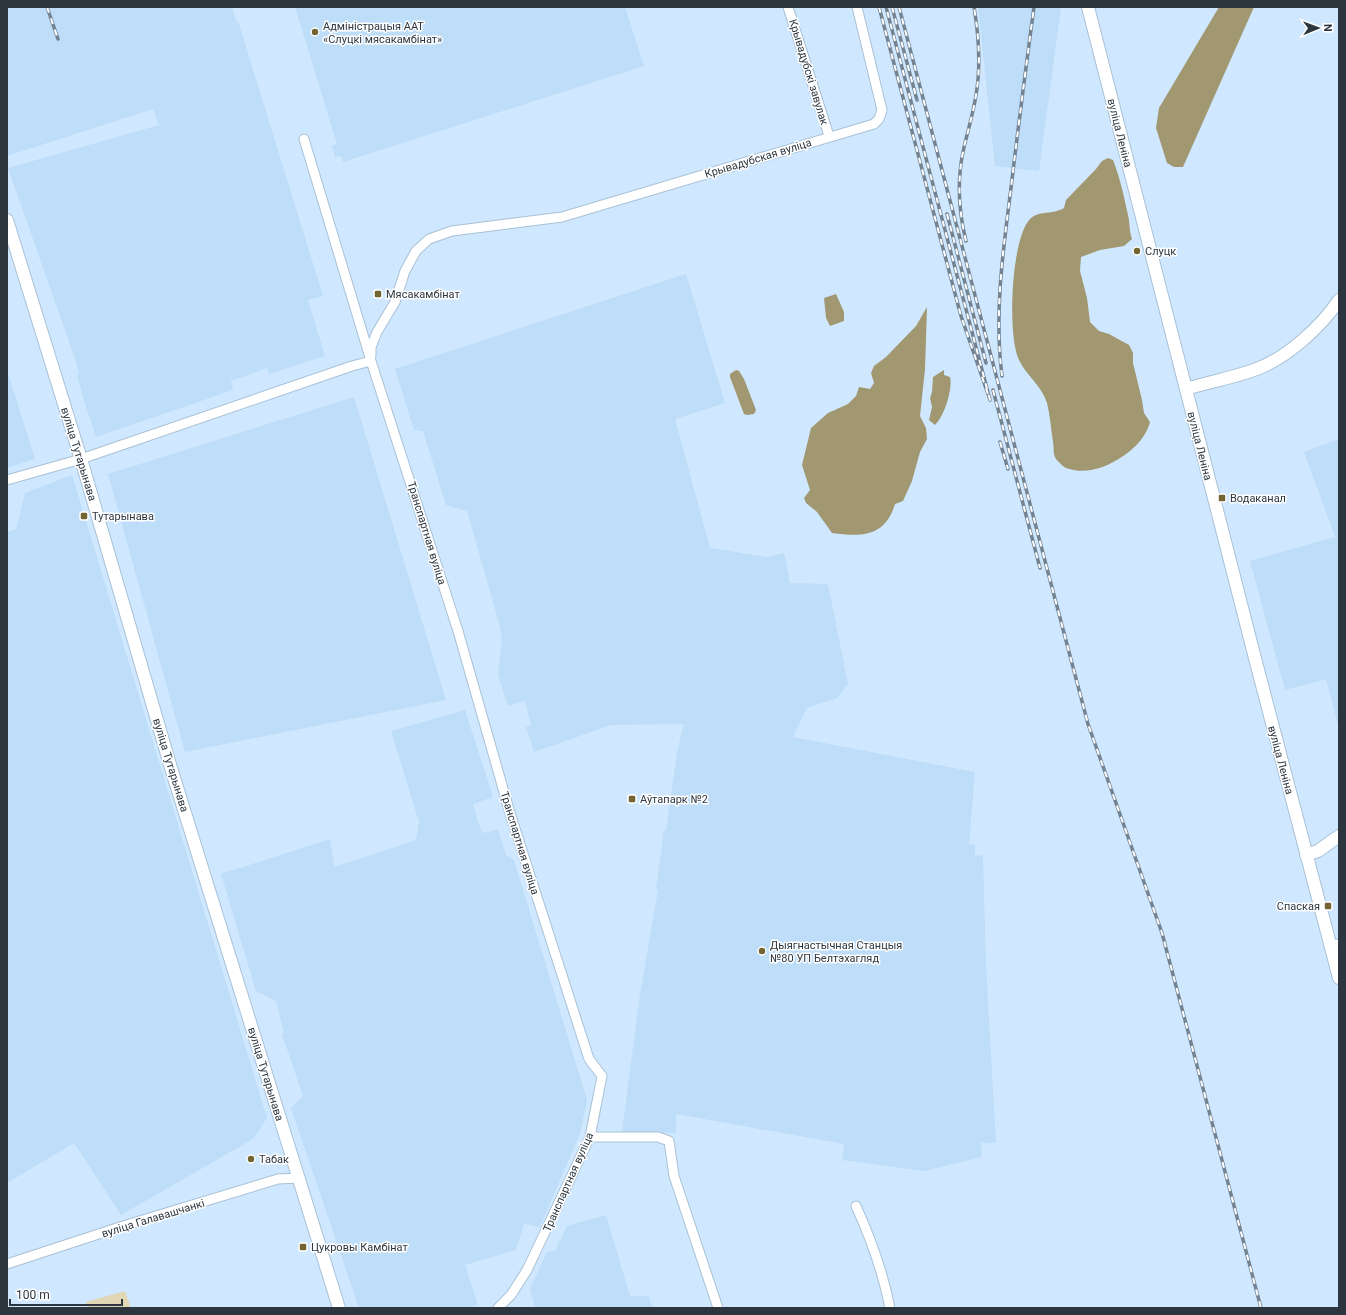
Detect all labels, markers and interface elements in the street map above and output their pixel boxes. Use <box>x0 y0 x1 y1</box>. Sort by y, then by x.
north arrow <box>1298 8 1338 48</box>
street label: Крывадубскі завулак <box>786 18 831 127</box>
place label: Адміністрацыя ААТ «Слуцкі мясакамбінат» <box>323 20 442 46</box>
text: N <box>1321 24 1334 32</box>
marker: Адміністрацыя ААТ «Слуцкі мясакамбінат» <box>310 27 320 37</box>
street label: вуліца Леніна <box>1105 97 1134 169</box>
street label: Крывадубская вуліца <box>703 136 813 181</box>
place label: Слуцк <box>1145 245 1176 258</box>
marker: Слуцк <box>1132 246 1142 256</box>
place label: Мясакамбінат <box>386 288 460 301</box>
marker: Мясакамбінат <box>373 289 383 299</box>
street label: вуліца Тутарынава <box>58 406 99 503</box>
street label: вуліца Леніна <box>1185 410 1214 482</box>
street label: Транспартная вуліца <box>405 480 448 586</box>
place label: Водаканал <box>1230 492 1286 505</box>
marker: Водаканал <box>1217 493 1227 503</box>
place label: Тутарынава <box>92 510 154 523</box>
marker: Тутарынава <box>79 511 89 521</box>
street label: вуліца Тутарынава <box>150 717 191 814</box>
street label: вуліца Леніна <box>1265 724 1296 796</box>
street label: Транспартная вуліца <box>498 790 541 896</box>
place label: Аўтапарк №2 <box>640 793 708 806</box>
marker: Аўтапарк №2 <box>627 794 637 804</box>
place label: Спаская <box>1277 900 1320 913</box>
marker: Спаская <box>1323 901 1333 911</box>
place label: Дыягнастычная Станцыя №80 УП Белтэхагляд <box>770 939 902 965</box>
marker: Дыягнастычная Станцыя №80 УП Белтэхагляд <box>757 946 767 956</box>
street label: вуліца Тутарынава <box>245 1026 286 1123</box>
street label: Транспартная вуліца <box>541 1130 596 1234</box>
place label: Табак <box>259 1153 289 1166</box>
marker: Табак <box>246 1154 256 1164</box>
street label: вуліца Галавашчанкі <box>100 1197 206 1240</box>
place label: Цукровы Камбінат <box>311 1241 408 1254</box>
marker: Цукровы Камбінат <box>298 1242 308 1252</box>
scale bar <box>10 1281 122 1307</box>
text: 100 m <box>16 1288 50 1302</box>

